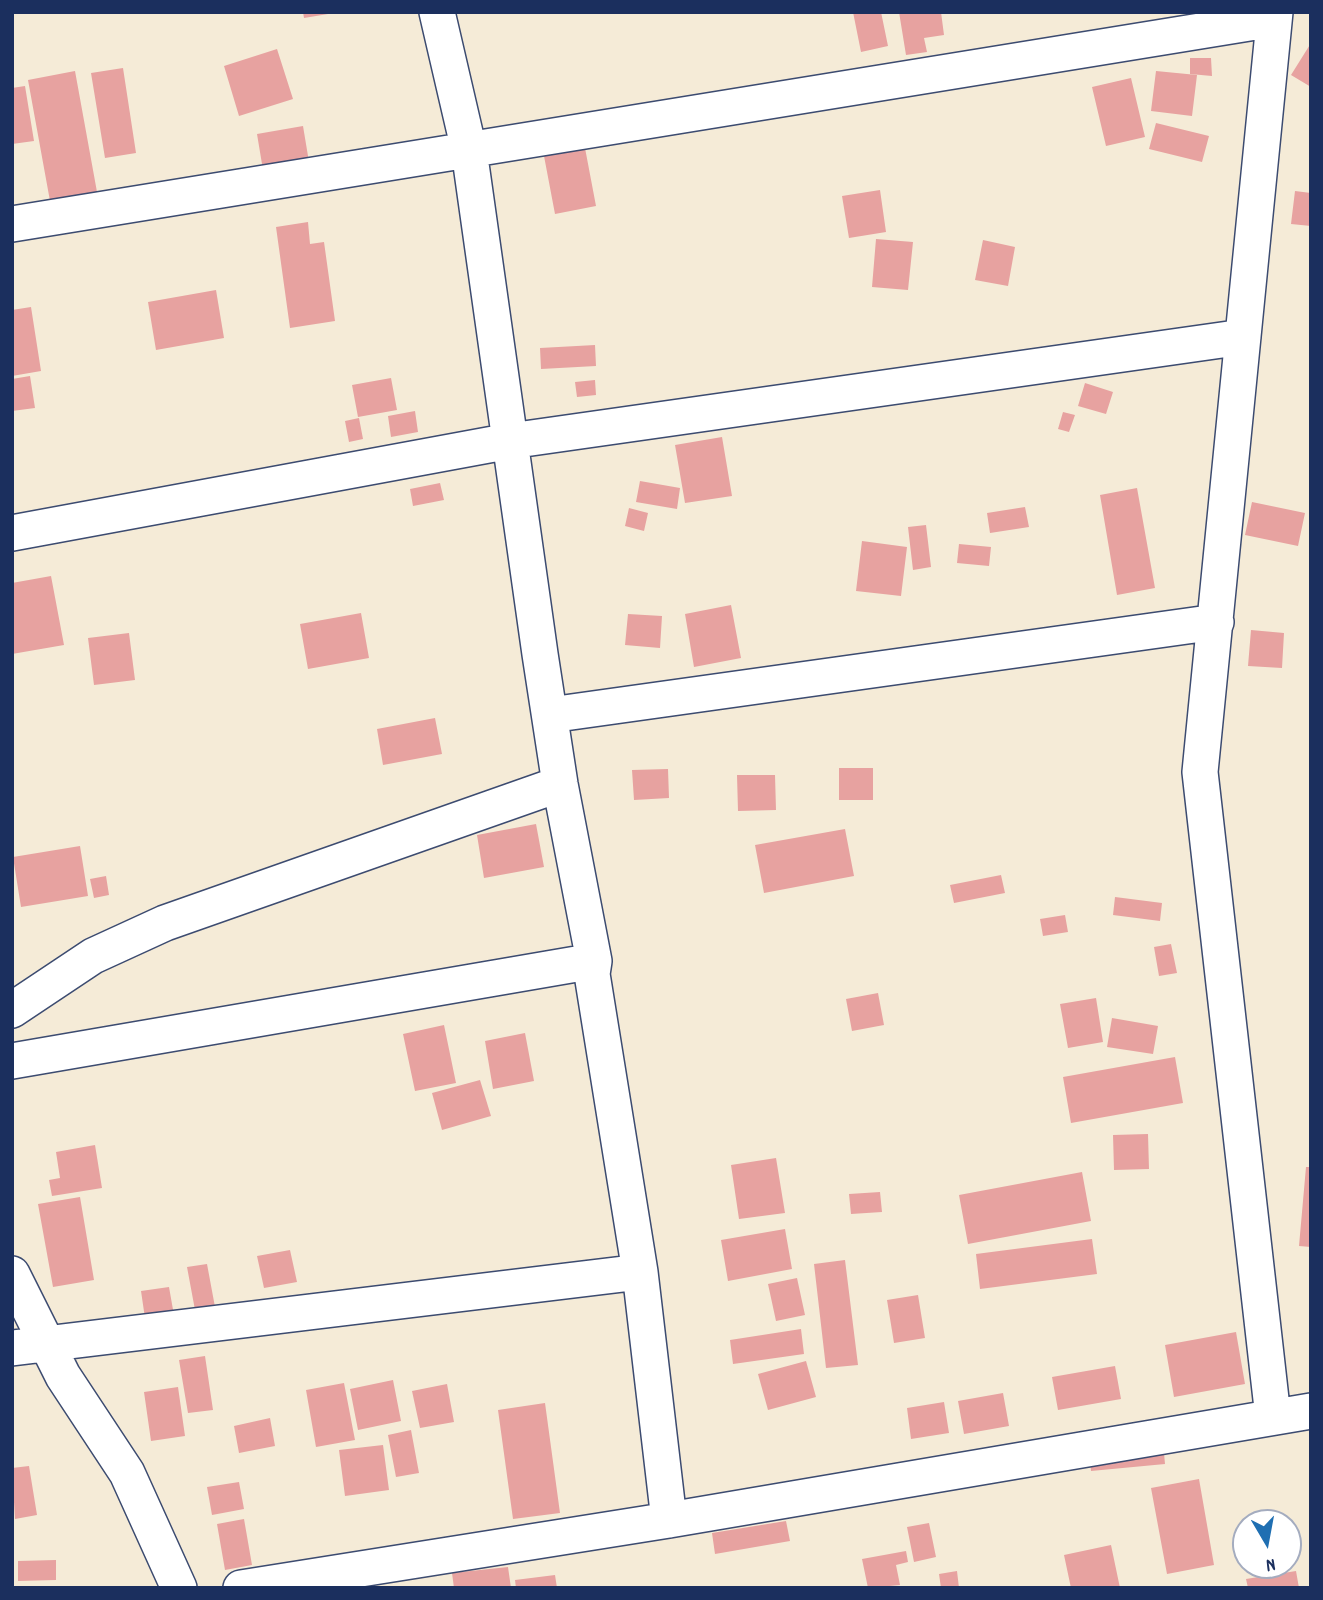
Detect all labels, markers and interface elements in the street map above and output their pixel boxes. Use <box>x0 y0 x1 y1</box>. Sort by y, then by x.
north arrow <box>1232 1509 1302 1579</box>
text: N <box>1263 1549 1277 1577</box>

